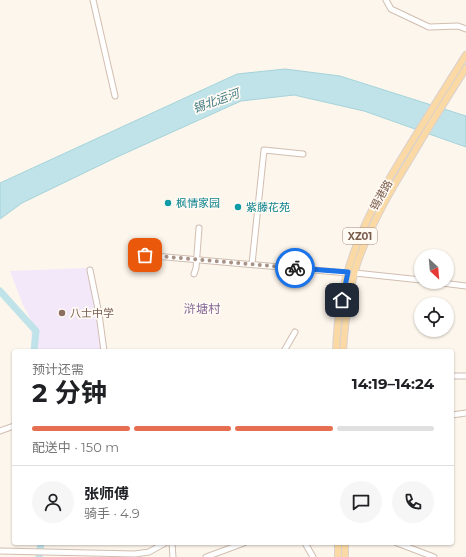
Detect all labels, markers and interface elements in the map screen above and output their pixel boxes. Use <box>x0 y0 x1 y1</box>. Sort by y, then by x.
water label: 锡北运河 <box>191 85 243 116</box>
street label: 锡港路 <box>367 177 395 213</box>
place label: 枫情家园 <box>176 196 220 210</box>
marker: 枫情家园 <box>163 198 173 208</box>
place label: 紫藤花苑 <box>246 200 290 214</box>
marker: 紫藤花苑 <box>233 202 243 212</box>
road number: XZ01 <box>343 228 377 244</box>
pin <box>128 238 162 272</box>
icon: bag <box>134 244 156 266</box>
courier <box>275 248 315 288</box>
north arrow <box>414 249 454 289</box>
map controls <box>414 249 454 337</box>
icon: bike <box>284 257 306 279</box>
pin <box>325 283 359 317</box>
icon: home <box>331 289 353 311</box>
button: locate <box>414 297 454 337</box>
district label: 浒塘村 <box>184 301 221 316</box>
place label: 八士中学 <box>70 306 114 320</box>
marker: 八士中学 <box>57 308 67 318</box>
text: 预计还需 <box>32 361 84 377</box>
text: 14:19–14:24 <box>352 374 434 393</box>
text: 2 分钟 <box>32 377 107 409</box>
text: 配送中 · 150 m <box>32 439 119 455</box>
button: person <box>32 481 74 523</box>
button: chat <box>340 481 382 523</box>
button: phone <box>392 481 434 523</box>
text: 张师傅 <box>84 484 129 503</box>
text: 骑手 · 4.9 <box>84 505 140 521</box>

